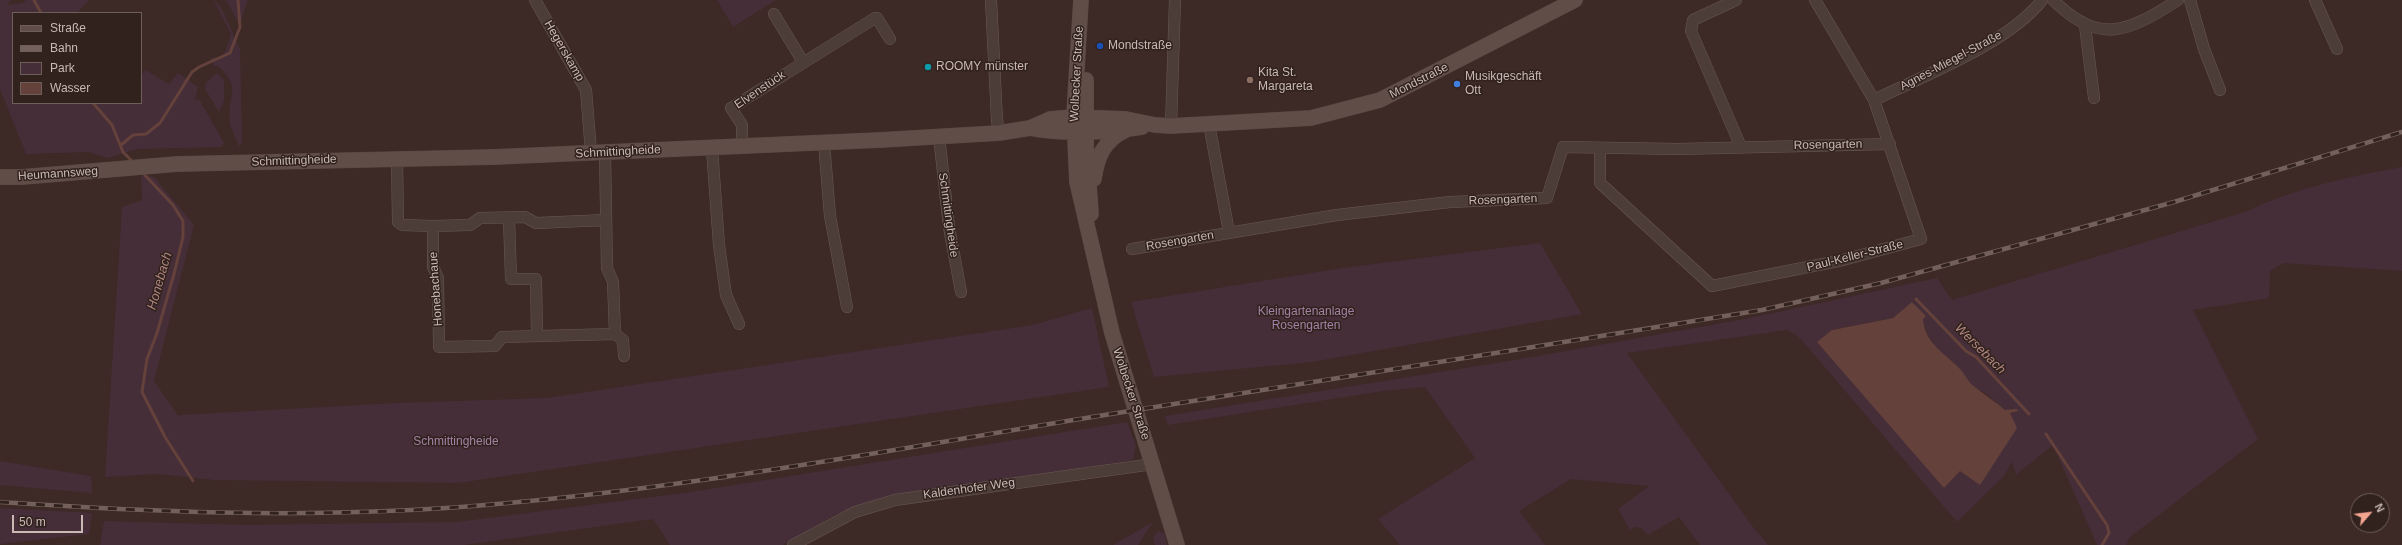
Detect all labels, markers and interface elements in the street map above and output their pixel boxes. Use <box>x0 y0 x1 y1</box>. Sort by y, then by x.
legend <box>12 12 142 104</box>
street label: Hegerskamp <box>541 18 587 84</box>
text: Straße <box>50 21 86 35</box>
street label: Wolbecker Straße <box>1067 26 1087 122</box>
street label: Agnes-Miegel-Straße <box>1898 28 2004 94</box>
place label: Mondstraße <box>1108 39 1172 53</box>
text: Bahn <box>50 41 78 55</box>
marker: Mondstraße <box>1095 41 1105 51</box>
place label: ROOMY münster <box>936 60 1028 74</box>
street label: Mondstraße <box>1387 60 1451 102</box>
text: Park <box>50 61 75 75</box>
marker: ROOMY münster <box>923 62 933 72</box>
place label: Kita St. Margareta <box>1258 66 1313 94</box>
street label: Elvenstück <box>732 68 788 112</box>
place label: Musikgeschäft Ott <box>1465 70 1542 98</box>
marker: Kita St. Margareta <box>1245 75 1255 85</box>
marker: Musikgeschäft Ott <box>1452 79 1462 89</box>
text: Wasser <box>50 81 90 95</box>
street label: Rosengarten <box>1794 137 1862 153</box>
street label: Schmittingheide <box>575 143 661 161</box>
street label: Schmittingheide <box>251 152 337 170</box>
street label: Heumannsweg <box>18 164 98 184</box>
street label: Schmittingheide <box>935 172 961 258</box>
street label: Rosengarten <box>1468 192 1538 208</box>
street label: Rosengarten <box>1145 228 1215 254</box>
street label: Paul-Keller-Straße <box>1805 237 1905 275</box>
water label: Honebach <box>144 250 176 312</box>
street label: Honebachaue <box>426 251 446 327</box>
park label: Kleingartenanlage Rosengarten <box>1258 305 1354 333</box>
water label: Wersebach <box>1951 320 2009 378</box>
street label: Wolbecker Straße <box>1109 346 1153 442</box>
park label: Schmittingheide <box>413 435 499 449</box>
street label: Kaldenhofer Weg <box>922 475 1016 503</box>
north arrow <box>2350 493 2390 533</box>
text: N <box>2373 502 2387 514</box>
scale bar <box>14 507 85 533</box>
text: 50 m <box>19 515 46 529</box>

